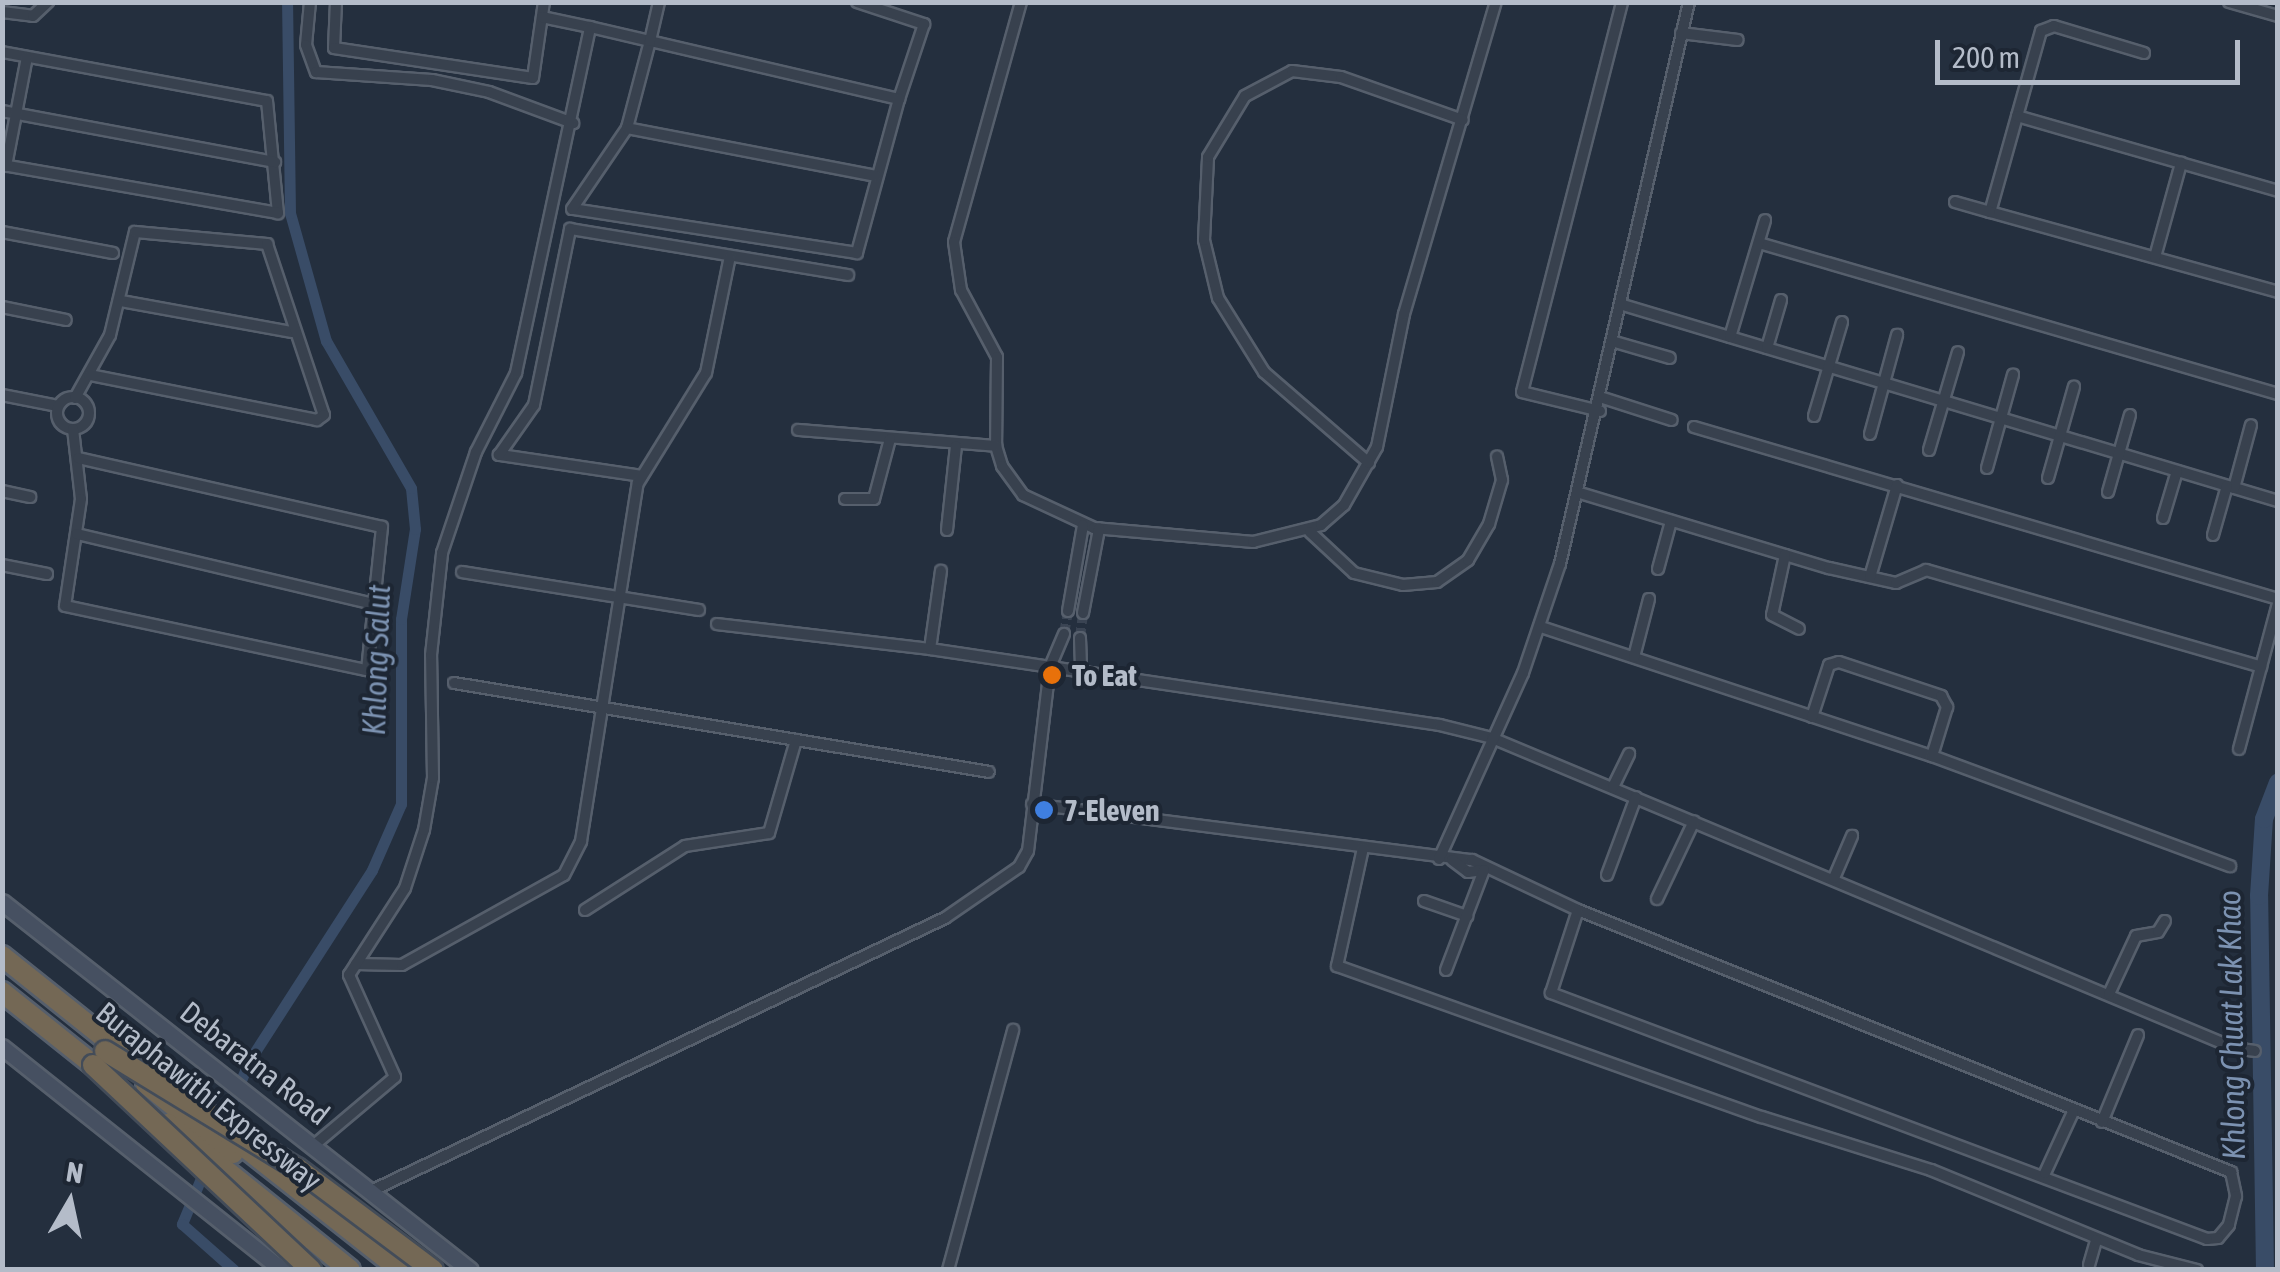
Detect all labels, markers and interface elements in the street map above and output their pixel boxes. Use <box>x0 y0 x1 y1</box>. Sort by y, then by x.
scale bar <box>1940 20 2245 82</box>
text: 200 m <box>1952 40 2020 74</box>
water label: Khlong Salut <box>355 584 399 736</box>
place label: To Eat <box>1072 657 1137 693</box>
marker: To Eat <box>1041 664 1063 686</box>
place label: 7-Eleven <box>1064 792 1160 828</box>
marker: 7-Eleven <box>1033 799 1055 821</box>
water label: Khlong Chuat Lak Khao <box>2210 890 2254 1160</box>
street label: Buraphawithi Expressway <box>89 994 329 1198</box>
street label: Debaratna Road <box>173 994 337 1132</box>
north arrow <box>20 1152 120 1252</box>
text: N <box>64 1155 85 1189</box>

